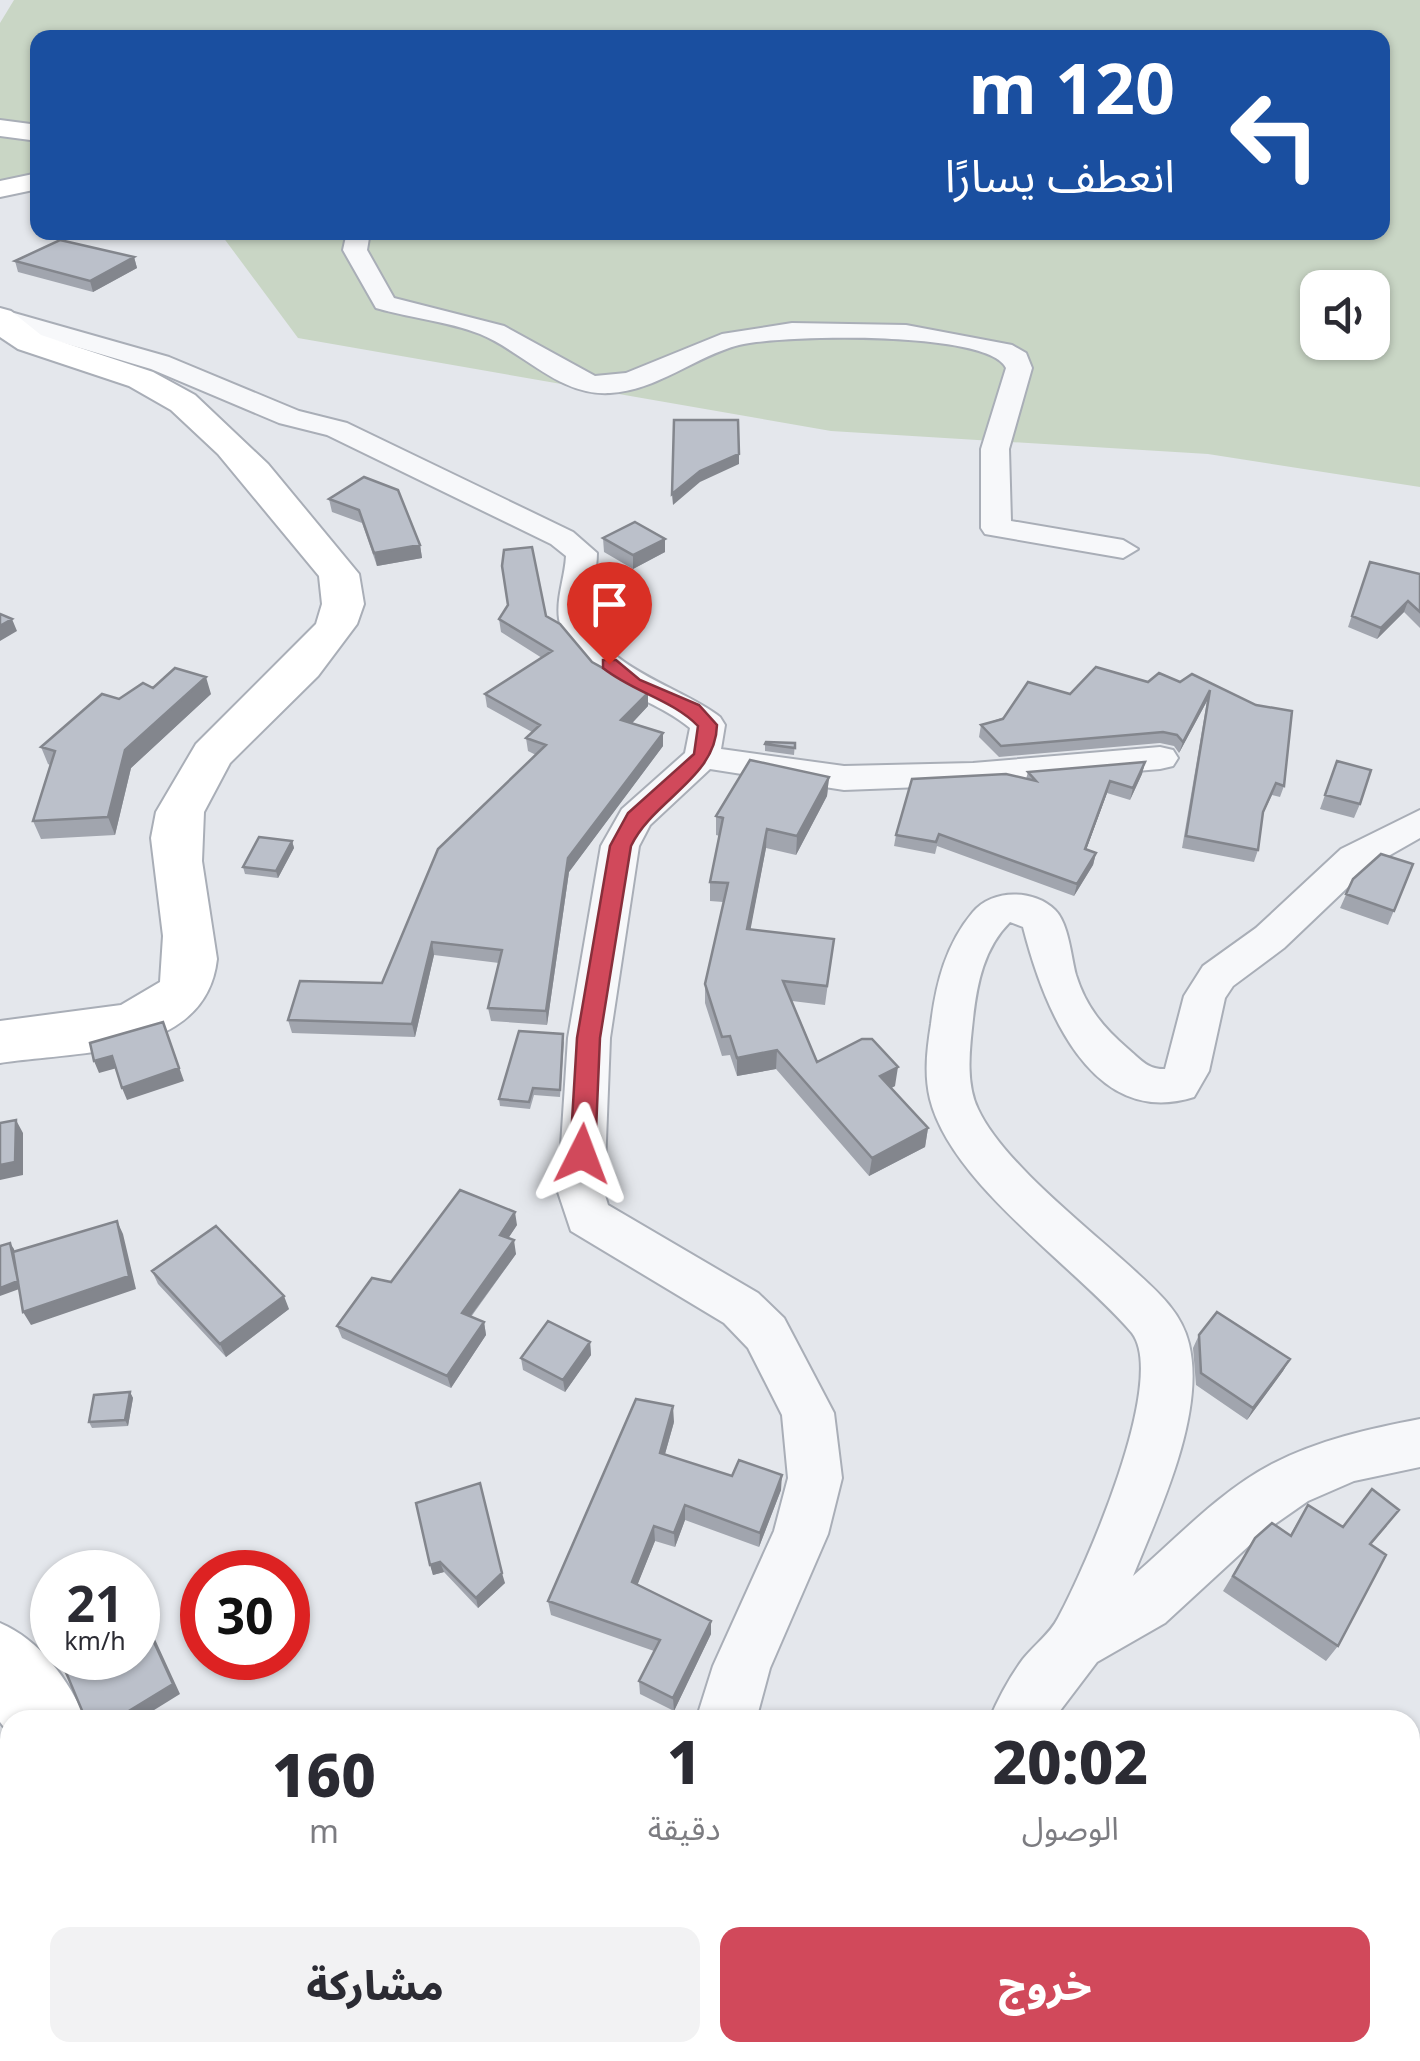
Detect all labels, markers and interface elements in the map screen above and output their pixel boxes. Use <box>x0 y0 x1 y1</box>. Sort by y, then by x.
text: 120 m <box>968 39 1175 135</box>
icon: left <box>1210 70 1340 200</box>
text: انعطف يسارًا <box>945 144 1175 205</box>
map controls <box>1300 270 1390 360</box>
button: sound <box>1300 270 1390 360</box>
pin <box>567 562 652 665</box>
icon: arrive <box>582 577 637 632</box>
position arrow <box>530 1102 634 1206</box>
speed limit sign: 30 <box>180 1550 310 1680</box>
text: 21 <box>66 1569 124 1637</box>
text: km/h <box>64 1623 126 1657</box>
text: 1 <box>667 1720 701 1802</box>
text: 20:02 <box>992 1720 1148 1802</box>
text: 160 <box>272 1733 376 1815</box>
text: دقيقة <box>648 1806 721 1849</box>
text: الوصول <box>1022 1806 1119 1849</box>
text: m <box>309 1809 339 1852</box>
button: مشاركة <box>50 1927 700 2042</box>
button: خروج <box>720 1927 1370 2042</box>

